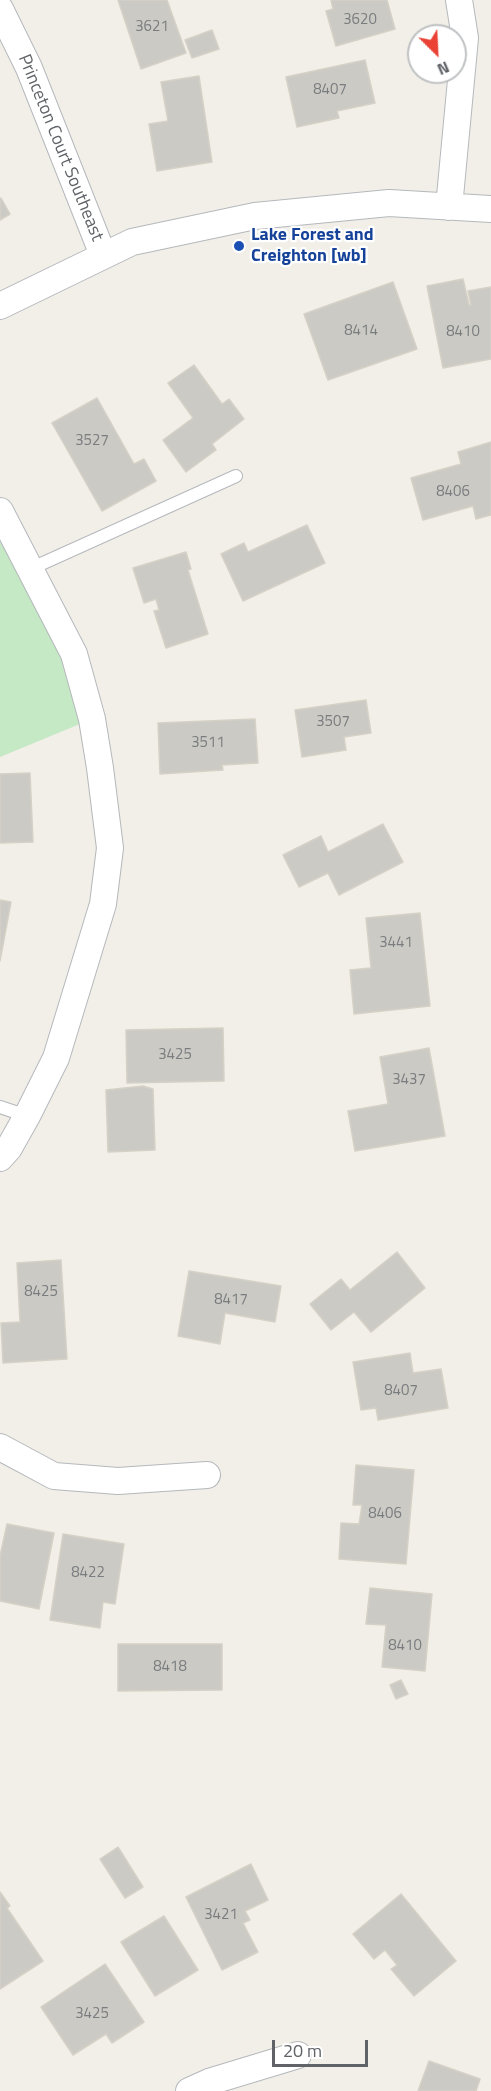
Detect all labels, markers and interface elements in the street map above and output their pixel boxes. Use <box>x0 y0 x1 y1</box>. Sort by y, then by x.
house number: 3620 <box>343 11 377 29</box>
house number: 3621 <box>135 18 169 36</box>
north arrow <box>407 24 467 84</box>
street label: Princeton Court Southeast <box>13 51 107 245</box>
text: N <box>434 55 453 82</box>
house number: 8407 <box>313 81 347 99</box>
place label: Lake Forest and Creighton [wb] <box>251 225 374 268</box>
marker: Lake Forest and Creighton [wb] <box>232 239 246 253</box>
house number: 8414 <box>344 322 378 340</box>
house number: 8410 <box>446 323 480 341</box>
house number: 3527 <box>75 432 109 450</box>
house number: 8406 <box>436 483 470 501</box>
house number: 3507 <box>316 713 350 731</box>
house number: 3511 <box>191 734 225 752</box>
house number: 3441 <box>379 934 413 952</box>
house number: 3425 <box>158 1046 192 1064</box>
house number: 3437 <box>392 1071 426 1089</box>
house number: 8425 <box>24 1283 58 1301</box>
house number: 8417 <box>214 1291 248 1309</box>
house number: 8407 <box>384 1382 418 1400</box>
house number: 8406 <box>368 1505 402 1523</box>
house number: 8422 <box>71 1564 105 1582</box>
house number: 8410 <box>388 1637 422 1655</box>
house number: 8418 <box>153 1658 187 1676</box>
house number: 3421 <box>204 1906 238 1924</box>
house number: 3425 <box>75 2005 109 2023</box>
scale bar <box>275 2028 371 2066</box>
text: 20 m <box>283 2037 322 2064</box>

